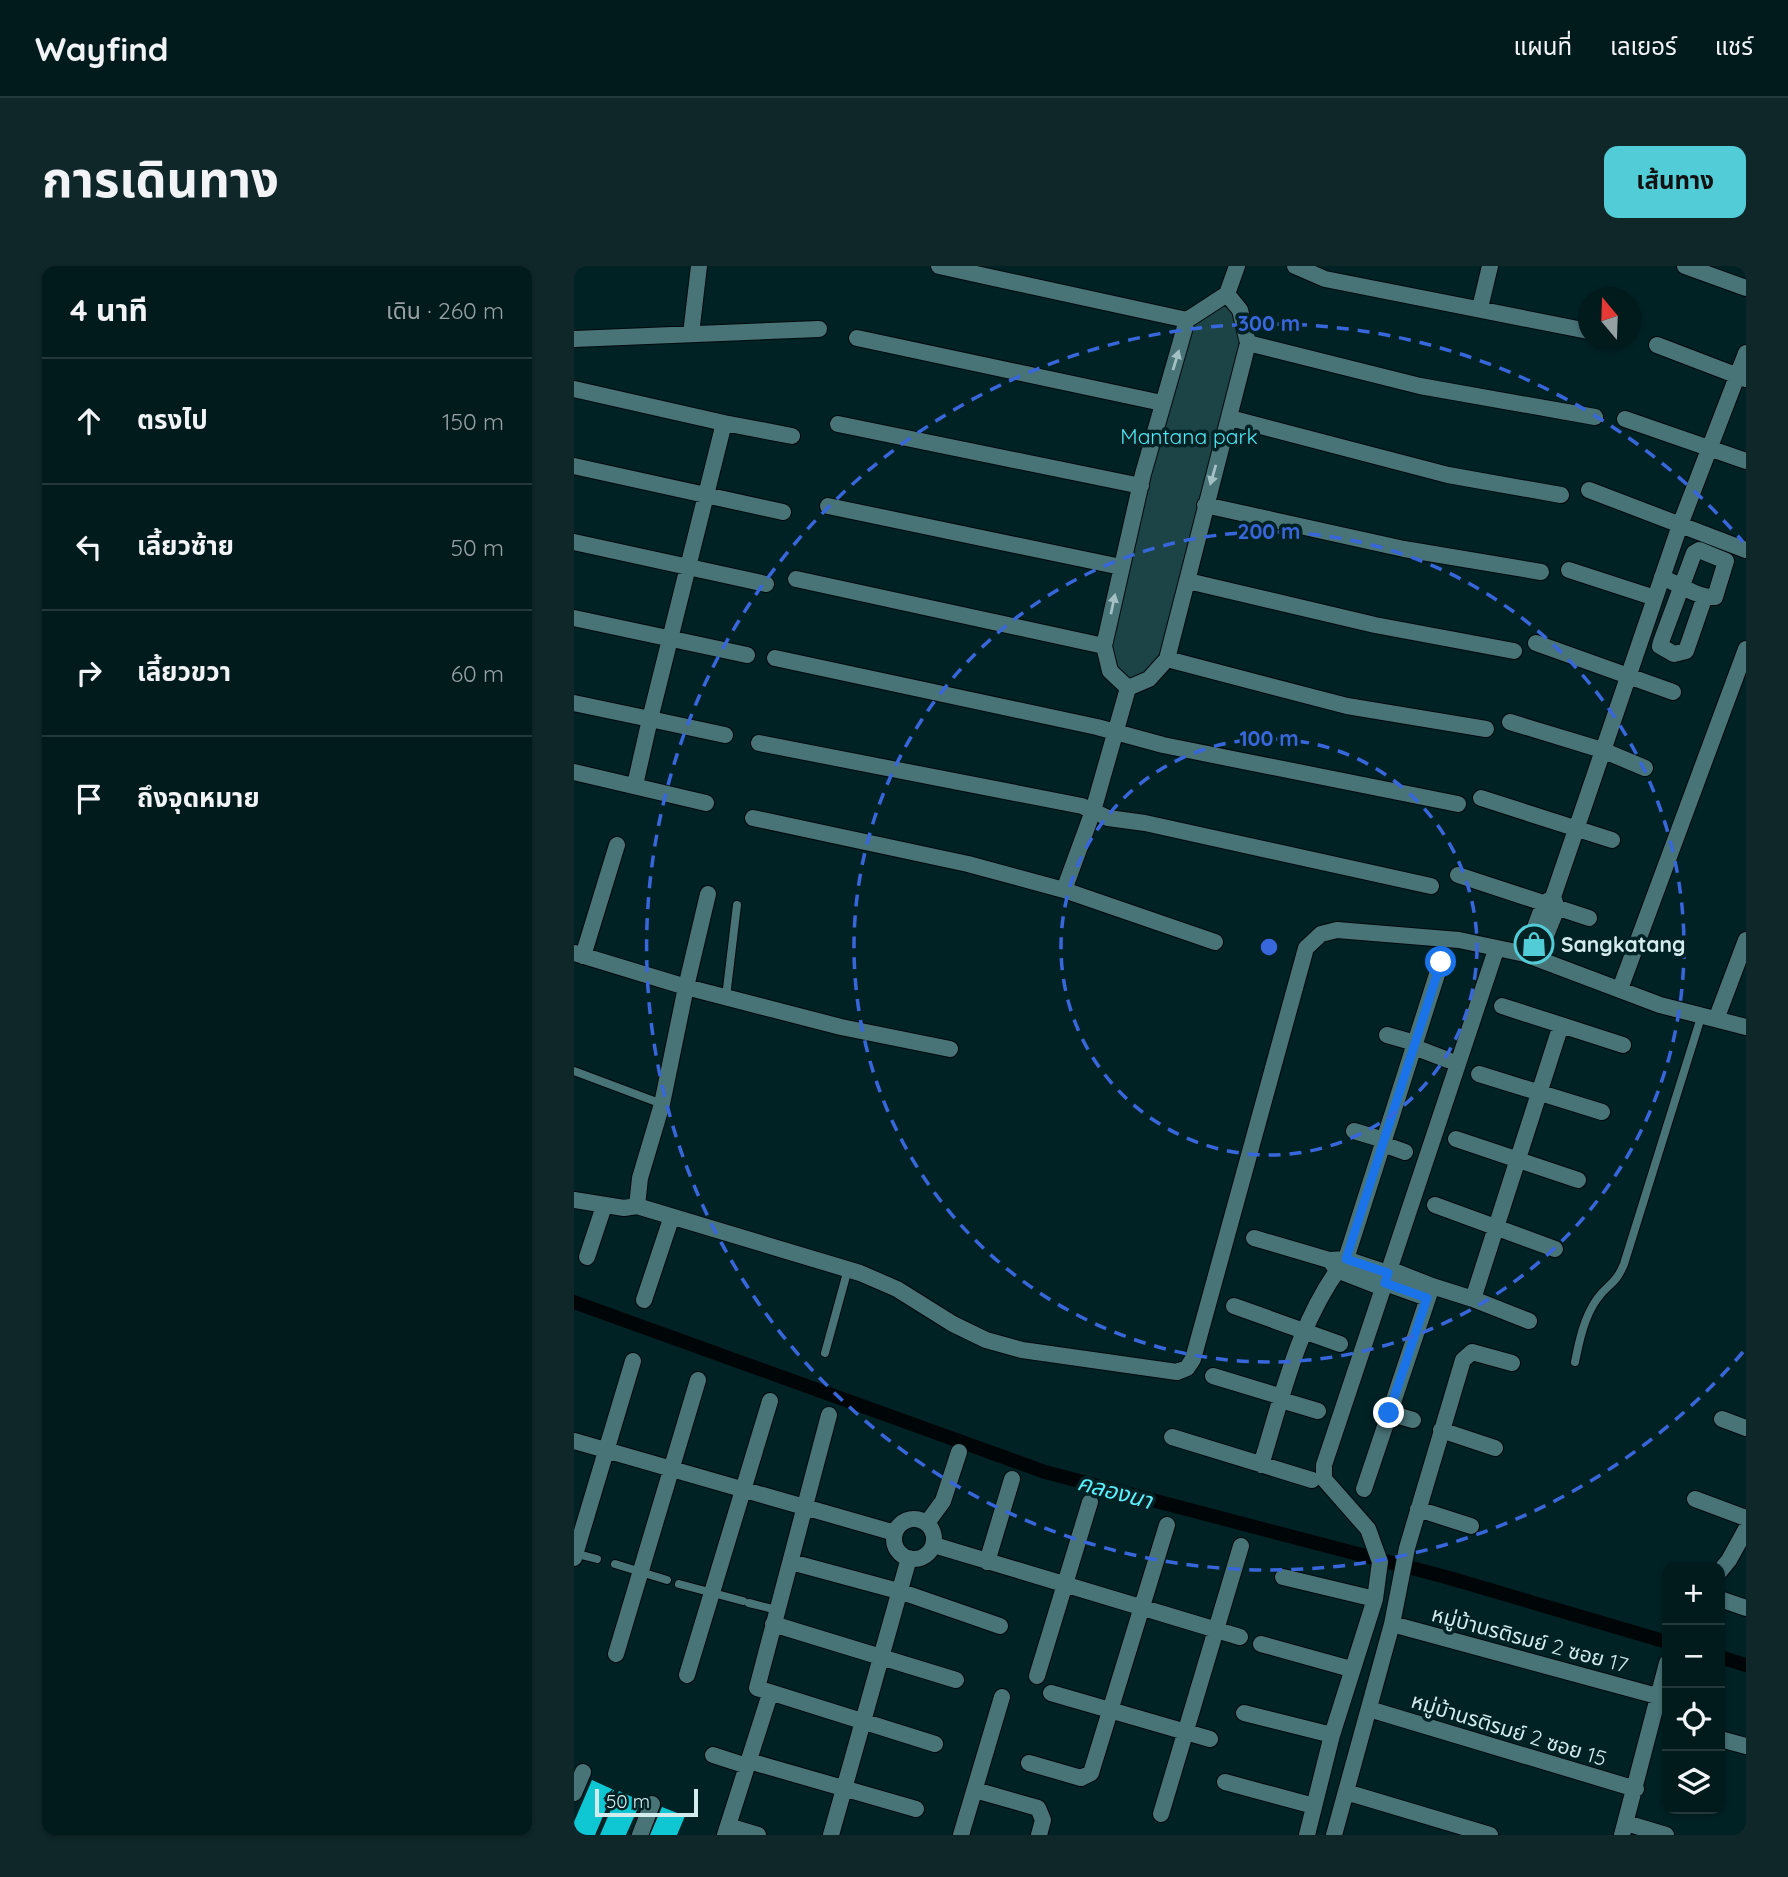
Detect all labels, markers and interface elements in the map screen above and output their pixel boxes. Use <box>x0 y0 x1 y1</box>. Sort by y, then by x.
text: Wayfind <box>35 28 169 69</box>
text: แผนที่ <box>1514 31 1572 61</box>
text: เลเยอร์ <box>1610 31 1677 61</box>
text: แชร์ <box>1715 31 1753 61</box>
button: เส้นทาง <box>1604 146 1746 218</box>
text: การเดินทาง <box>42 148 279 209</box>
north arrow <box>1578 287 1641 350</box>
text: 4 นาที <box>70 291 148 329</box>
text: เดิน · 260 m <box>386 296 504 325</box>
text: 300 m <box>1238 310 1300 336</box>
one-way arrow <box>1171 350 1181 371</box>
icon: ahead <box>70 402 108 440</box>
text: ตรงไป <box>137 403 208 436</box>
text: 150 m <box>442 407 504 436</box>
park label: Mantana park <box>1120 423 1258 449</box>
one-way arrow <box>1208 464 1218 485</box>
text: 200 m <box>1238 518 1300 544</box>
icon: left <box>70 528 108 566</box>
text: เลี้ยวซ้าย <box>137 529 234 562</box>
text: 50 m <box>451 533 504 562</box>
one-way arrow <box>1108 593 1119 615</box>
icon: right <box>70 654 108 692</box>
text: เลี้ยวขวา <box>137 655 231 688</box>
text: 60 m <box>451 659 504 688</box>
text: 100 m <box>1239 725 1299 751</box>
icon: arrive <box>70 780 108 818</box>
text: ถึงจุดหมาย <box>137 781 260 814</box>
shop icon: Sangkatang <box>1513 923 1555 965</box>
place label: Sangkatang <box>1561 931 1685 957</box>
centre of rings <box>1257 935 1281 959</box>
route start <box>1425 946 1456 977</box>
route end <box>1373 1397 1404 1428</box>
water label: คลองนา <box>1074 1467 1157 1515</box>
map controls <box>1662 1562 1725 1814</box>
button: + <box>1662 1562 1725 1625</box>
street label: หมู่บ้านรติรมย์ 2 ซอย 17 <box>1429 1600 1631 1679</box>
button: − <box>1662 1625 1725 1688</box>
street label: หมู่บ้านรติรมย์ 2 ซอย 15 <box>1408 1687 1610 1772</box>
button: locate <box>1662 1688 1725 1751</box>
button: layers <box>1662 1751 1725 1814</box>
scale bar <box>595 1786 698 1818</box>
text: 50 m <box>606 1789 650 1813</box>

